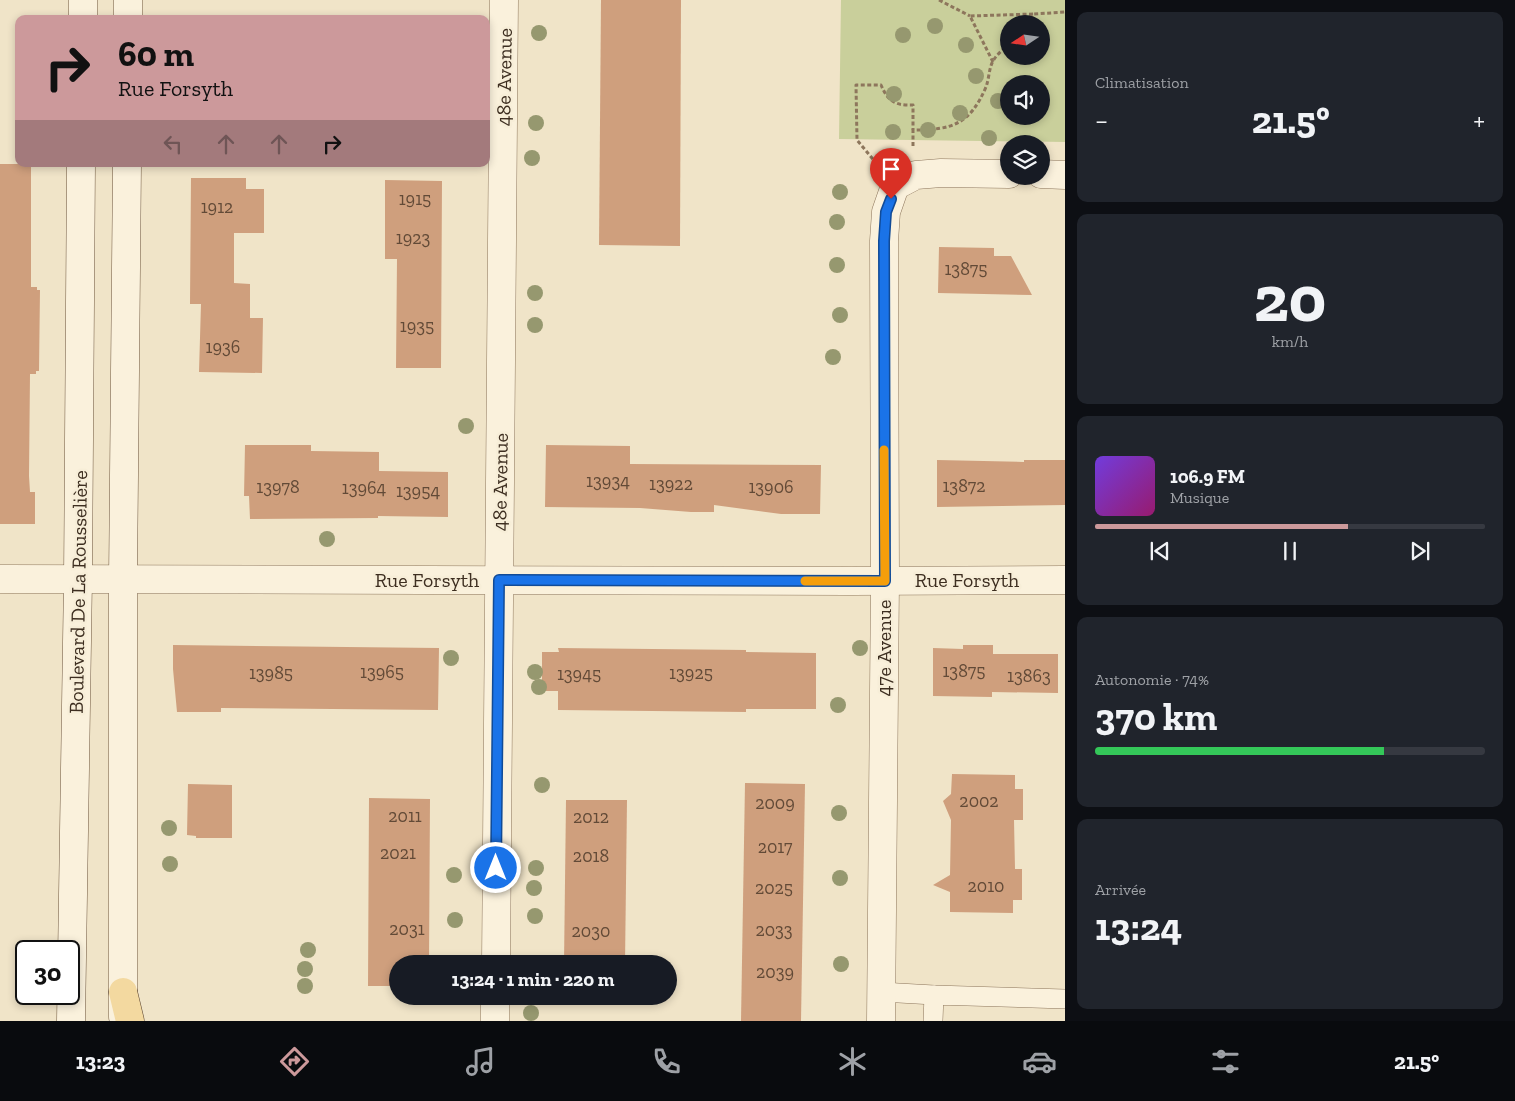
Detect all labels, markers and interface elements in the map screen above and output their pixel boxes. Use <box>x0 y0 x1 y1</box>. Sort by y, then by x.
north arrow <box>1000 15 1050 65</box>
map controls <box>1000 15 1050 185</box>
street label: 48e Avenue <box>491 28 517 126</box>
text: 60 m <box>118 33 194 75</box>
icon: right <box>35 35 100 100</box>
text: Climatisation <box>1095 73 1189 92</box>
text: Rue Forsyth <box>118 75 233 102</box>
button: sound <box>1000 75 1050 125</box>
text: 21.5° <box>1252 97 1330 143</box>
text: − <box>1095 104 1108 137</box>
text: + <box>1473 104 1485 137</box>
icon: left <box>159 130 187 158</box>
icon: ahead <box>212 130 240 158</box>
icon: ahead <box>265 130 293 158</box>
icon: right <box>318 130 346 158</box>
button: layers <box>1000 135 1050 185</box>
pin <box>870 148 912 199</box>
icon: arrive <box>877 155 905 183</box>
house number: 1915 <box>399 188 431 210</box>
house number: 1912 <box>201 196 233 218</box>
house number: 1923 <box>396 227 430 249</box>
house number: 13875 <box>944 258 988 280</box>
text: 20 <box>1254 260 1326 338</box>
house number: 1935 <box>400 315 434 337</box>
text: km/h <box>1272 332 1308 351</box>
house number: 1936 <box>206 336 240 358</box>
street label: 48e Avenue <box>487 433 513 531</box>
text: 106.9 FM <box>1170 465 1245 488</box>
street label: Boulevard De La Rousselière <box>64 470 92 714</box>
house number: 13934 <box>586 470 630 492</box>
house number: 13922 <box>649 473 693 495</box>
house number: 13872 <box>942 475 986 497</box>
house number: 13978 <box>256 476 300 498</box>
house number: 13906 <box>748 476 794 498</box>
house number: 13964 <box>342 477 387 499</box>
house number: 13954 <box>396 480 440 502</box>
text: Musique <box>1170 488 1229 507</box>
icon: previous <box>1146 537 1174 565</box>
icon: pause <box>1276 537 1304 565</box>
icon: next <box>1406 537 1434 565</box>
street label: Rue Forsyth <box>375 568 480 592</box>
street label: Rue Forsyth <box>915 568 1020 592</box>
street label: 47e Avenue <box>872 600 896 696</box>
house number: 13875 <box>942 660 986 682</box>
house number: 13965 <box>360 661 404 683</box>
house number: 13985 <box>249 662 293 684</box>
house number: 13925 <box>669 662 713 684</box>
house number: 13945 <box>557 663 601 685</box>
house number: 13863 <box>1007 665 1051 687</box>
text: Autonomie · 74% <box>1095 670 1209 689</box>
text: 370 km <box>1095 694 1217 740</box>
house number: 2002 <box>959 790 999 812</box>
house number: 2009 <box>755 792 795 814</box>
house number: 2011 <box>388 805 422 827</box>
house number: 2012 <box>573 806 609 828</box>
house number: 2017 <box>758 836 793 858</box>
position arrow <box>469 841 521 893</box>
house number: 2021 <box>380 842 416 864</box>
house number: 2018 <box>573 845 609 867</box>
house number: 2010 <box>968 875 1004 897</box>
house number: 2025 <box>755 877 793 899</box>
text: Arrivée <box>1095 880 1146 899</box>
text: 13:24 <box>1095 904 1182 950</box>
house number: 2031 <box>389 918 425 940</box>
house number: 2033 <box>755 919 793 941</box>
house number: 2030 <box>572 920 610 942</box>
speed limit sign: 30 <box>15 940 80 1005</box>
house number: 2039 <box>756 961 794 983</box>
text: 13:24 · 1 min · 220 m <box>452 968 614 991</box>
icon: directions <box>277 1044 312 1079</box>
icon: music <box>463 1044 498 1079</box>
icon: phone <box>649 1044 684 1079</box>
icon: climate <box>835 1044 870 1079</box>
icon: car <box>1022 1044 1057 1079</box>
icon: filters <box>1208 1044 1243 1079</box>
text: 13:23 <box>76 1048 125 1075</box>
text: 21.5° <box>1394 1048 1439 1075</box>

